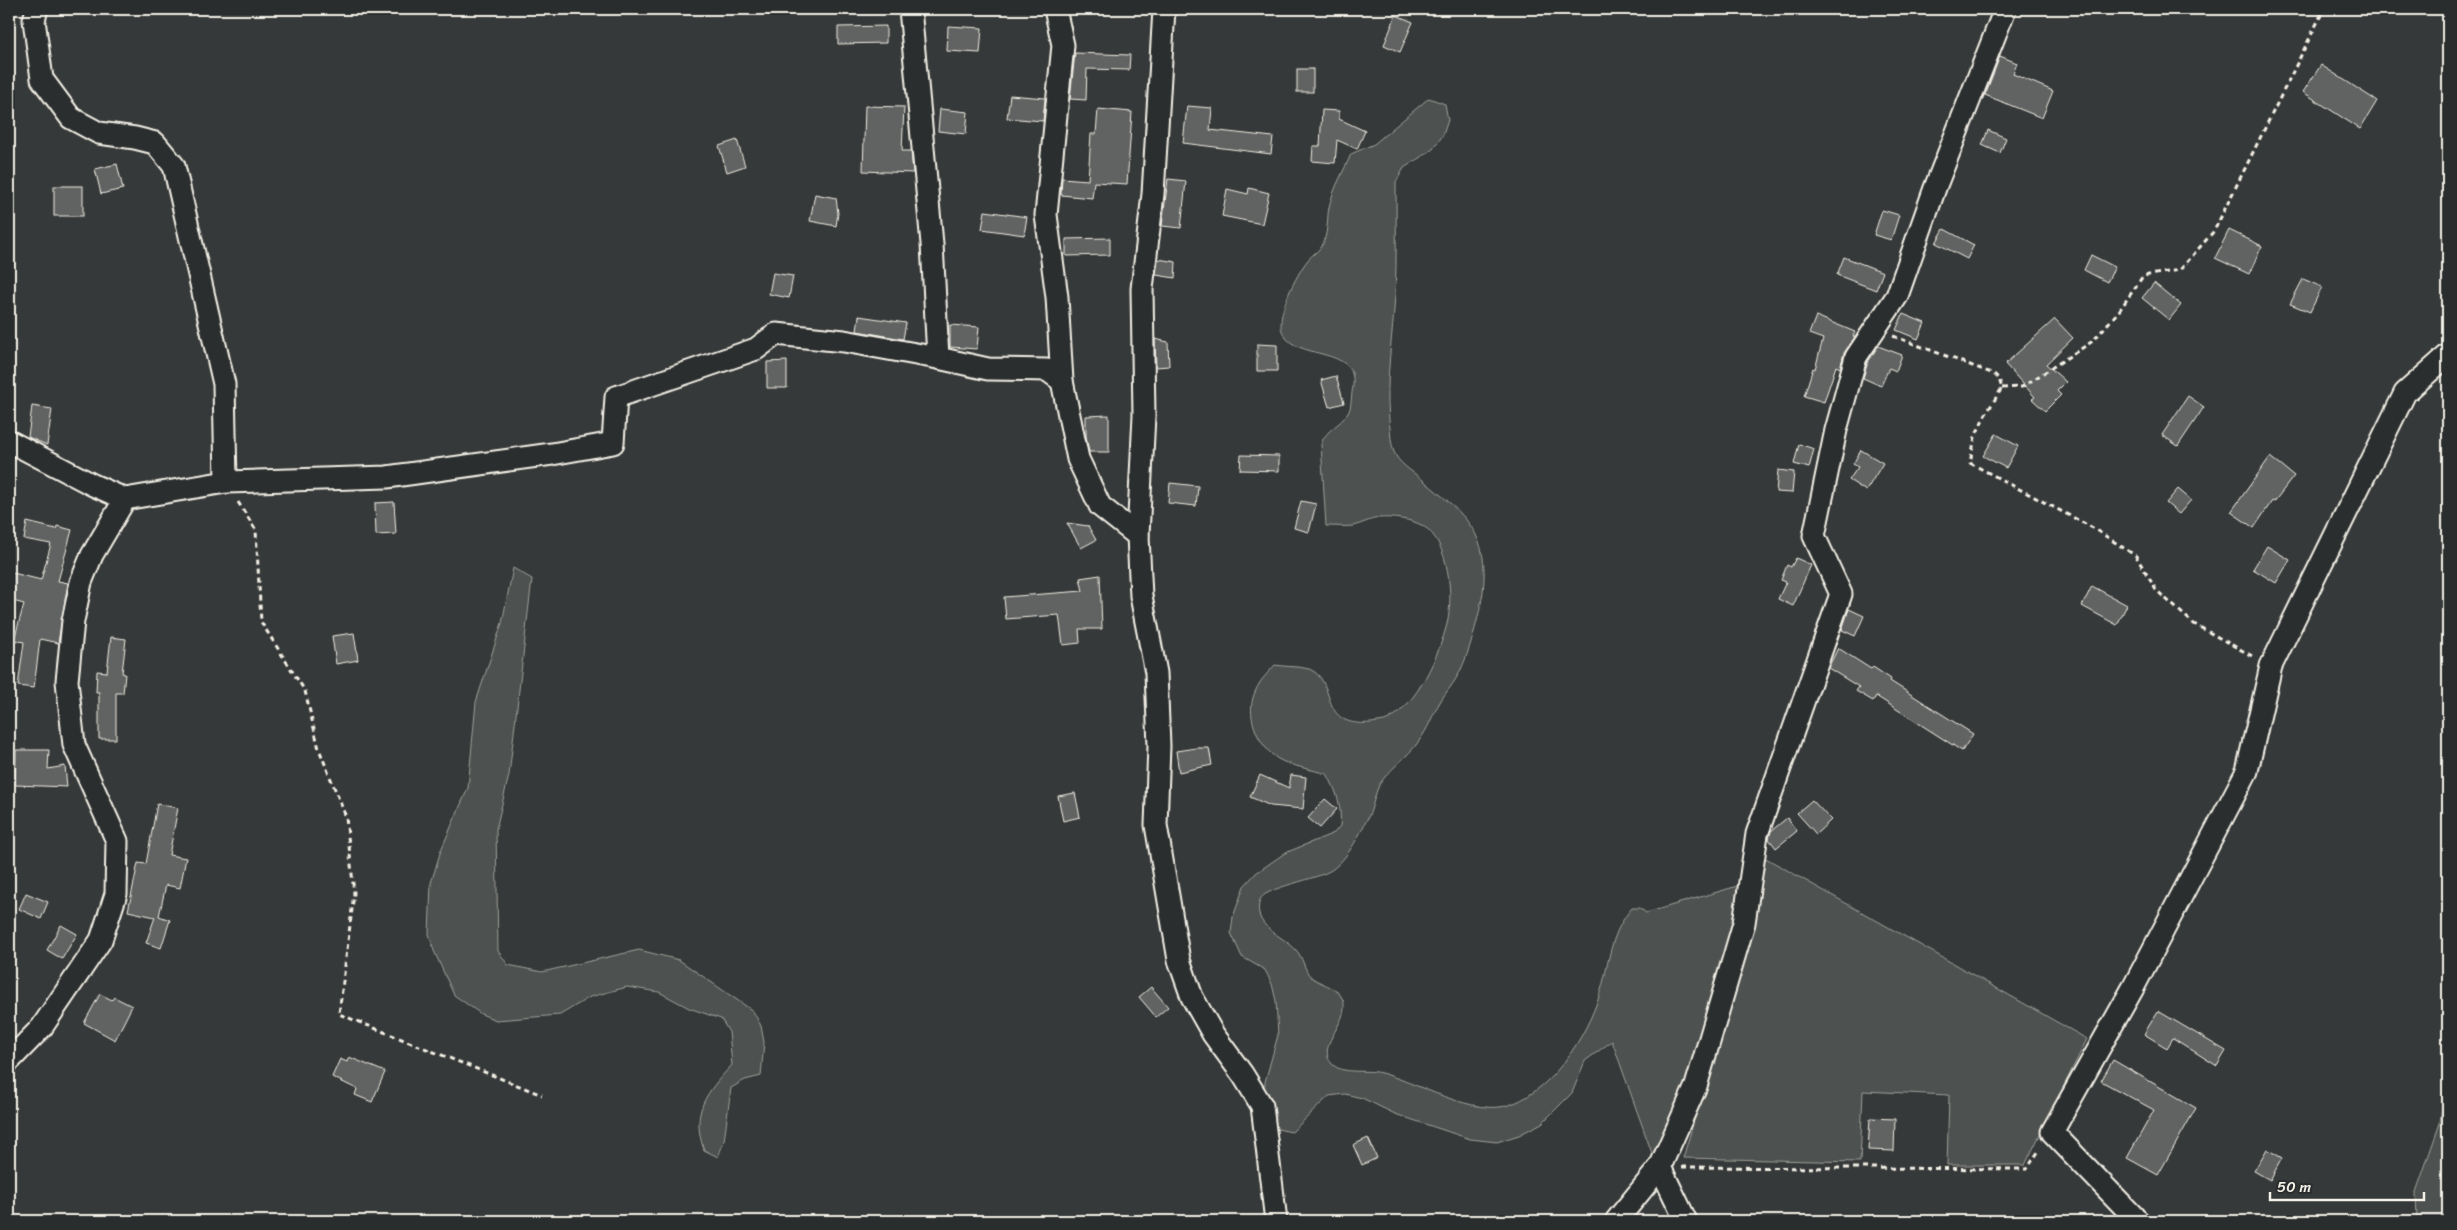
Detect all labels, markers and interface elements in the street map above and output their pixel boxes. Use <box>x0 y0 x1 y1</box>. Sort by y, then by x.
scale bar <box>2270 1170 2423 1202</box>
text: 50 m <box>2277 1174 2312 1200</box>

